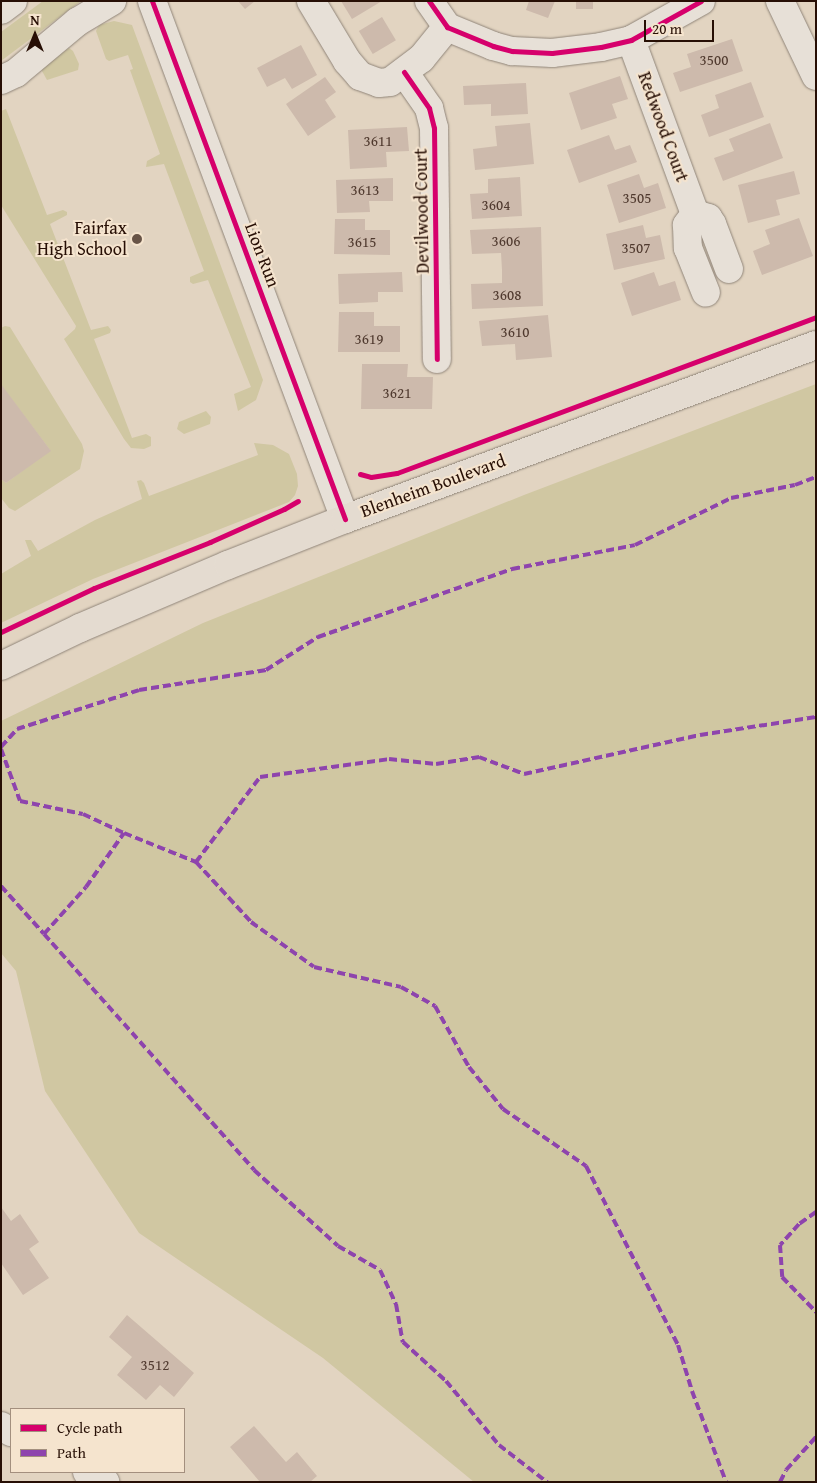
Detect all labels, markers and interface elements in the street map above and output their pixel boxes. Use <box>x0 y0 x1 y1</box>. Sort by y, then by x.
north arrow <box>10 10 60 60</box>
text: N <box>30 10 40 30</box>
scale bar <box>647 10 717 42</box>
text: 20 m <box>652 18 682 39</box>
house number: 3500 <box>700 51 728 69</box>
street label: Redwood Court <box>633 69 693 185</box>
house number: 3611 <box>364 132 392 150</box>
street label: Devilwood Court <box>410 148 434 274</box>
house number: 3613 <box>351 181 379 199</box>
house number: 3505 <box>623 189 651 207</box>
house number: 3604 <box>482 196 510 214</box>
place label: Fairfax High School <box>37 218 127 260</box>
street label: Lion Run <box>240 220 284 290</box>
house number: 3606 <box>492 232 520 250</box>
marker: Fairfax High School <box>131 233 143 245</box>
house number: 3615 <box>348 233 376 251</box>
house number: 3507 <box>622 239 650 257</box>
house number: 3608 <box>493 286 521 304</box>
house number: 3610 <box>501 323 529 341</box>
house number: 3619 <box>355 330 383 348</box>
house number: 3621 <box>383 384 411 402</box>
street label: Blenheim Boulevard <box>358 450 508 522</box>
house number: 3512 <box>141 1356 169 1374</box>
legend <box>10 1408 185 1473</box>
text: Cycle path <box>57 1417 123 1438</box>
text: Path <box>57 1442 86 1463</box>

